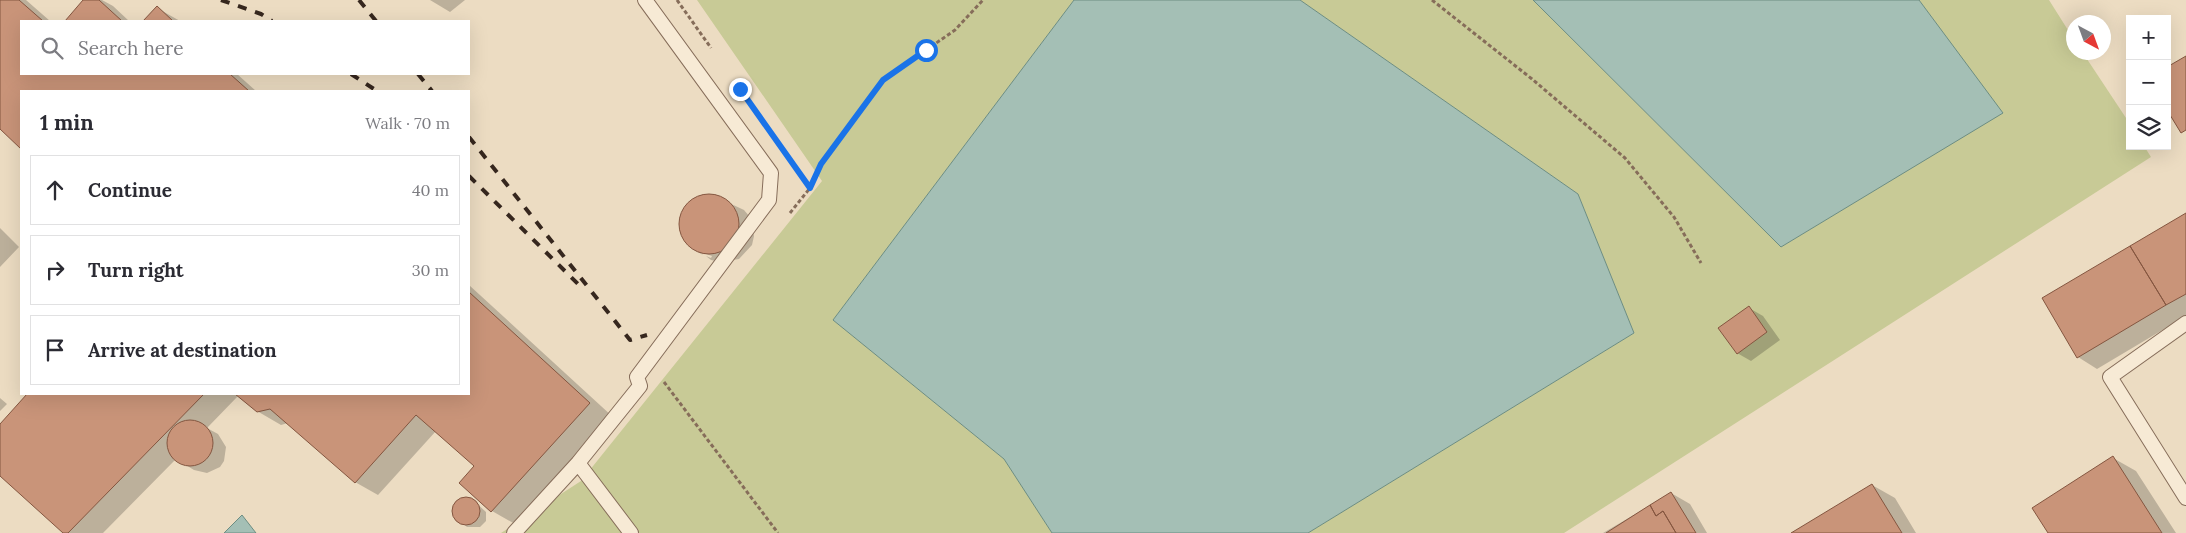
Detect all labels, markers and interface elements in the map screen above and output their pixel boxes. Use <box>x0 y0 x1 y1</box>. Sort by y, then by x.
north arrow <box>2066 15 2111 60</box>
map controls <box>2126 15 2171 150</box>
button: + <box>2126 15 2171 60</box>
search box <box>20 20 470 75</box>
icon: search <box>38 34 66 62</box>
text: Search here <box>78 36 184 60</box>
route start <box>915 39 938 62</box>
button: − <box>2126 60 2171 105</box>
route end <box>729 78 752 101</box>
button: layers <box>2126 105 2171 150</box>
text: 1 min <box>40 109 94 136</box>
text: Walk · 70 m <box>365 113 450 133</box>
icon: ahead <box>41 176 69 204</box>
text: Continue <box>88 178 172 202</box>
text: 40 m <box>412 180 449 200</box>
icon: right <box>41 256 69 284</box>
text: Turn right <box>88 258 184 282</box>
text: 30 m <box>412 260 449 280</box>
icon: arrive <box>41 336 69 364</box>
text: Arrive at destination <box>88 338 277 362</box>

